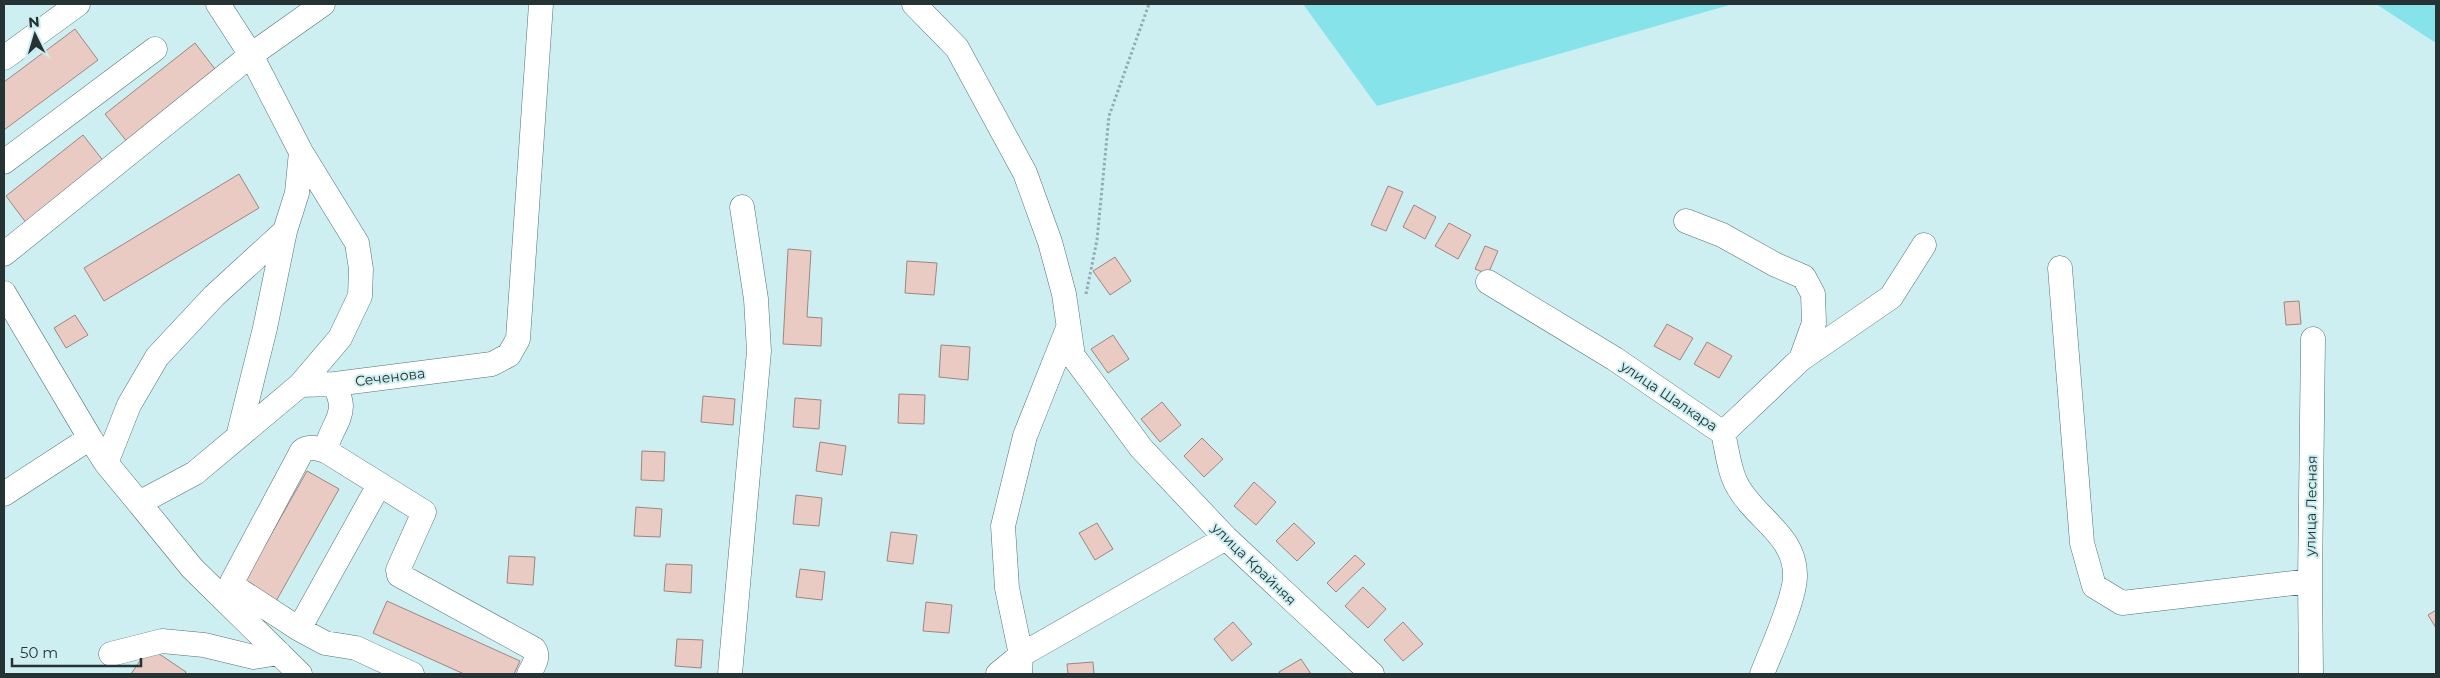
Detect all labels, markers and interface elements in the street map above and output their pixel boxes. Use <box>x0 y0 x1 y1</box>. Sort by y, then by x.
north arrow <box>10 10 60 60</box>
text: N <box>27 13 40 32</box>
street label: улица Шалкара <box>1616 356 1721 435</box>
street label: Сеченова <box>354 364 426 390</box>
street label: улица Лесная <box>2301 455 2321 558</box>
street label: улица Крайняя <box>1207 518 1300 609</box>
scale bar <box>12 636 141 668</box>
text: 50 m <box>20 643 58 662</box>

